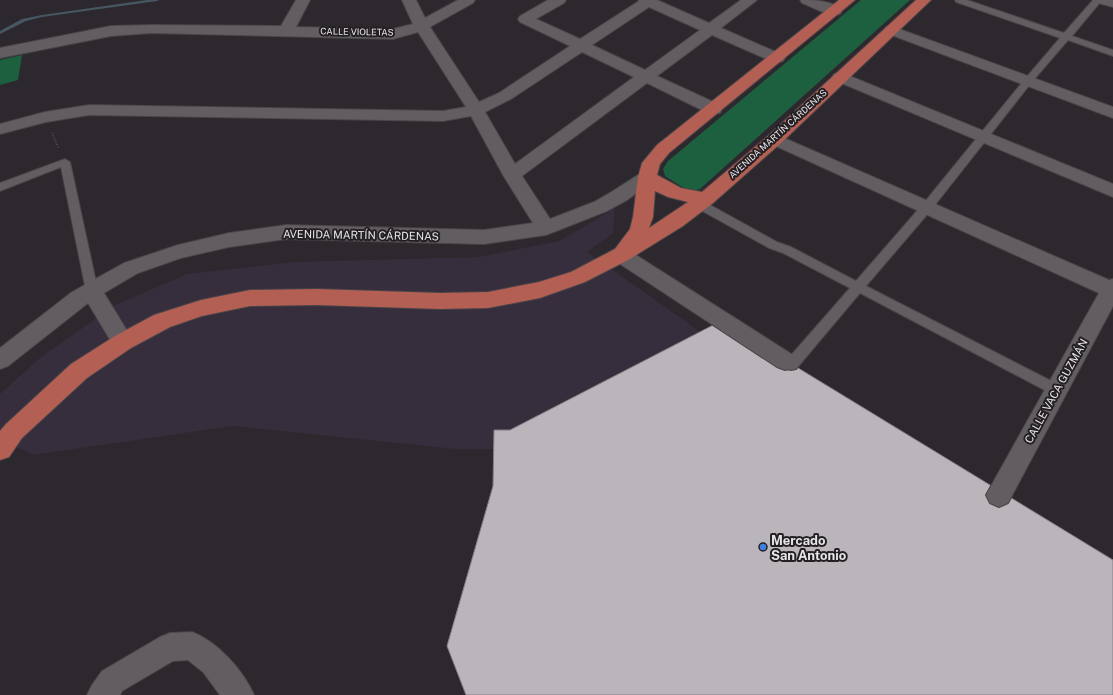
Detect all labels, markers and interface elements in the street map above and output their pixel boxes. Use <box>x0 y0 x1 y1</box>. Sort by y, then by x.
street label: CALLE VIOLETAS <box>320 25 394 38</box>
street label: AVENIDA MARTÍN CÁRDENAS <box>727 87 829 180</box>
street label: AVENIDA MARTÍN CÁRDENAS <box>283 227 439 242</box>
street label: CALLE VACA GUZMÁN <box>1021 336 1090 445</box>
place label: Mercado San Antonio <box>771 533 846 563</box>
marker: Mercado San Antonio <box>758 542 768 552</box>

